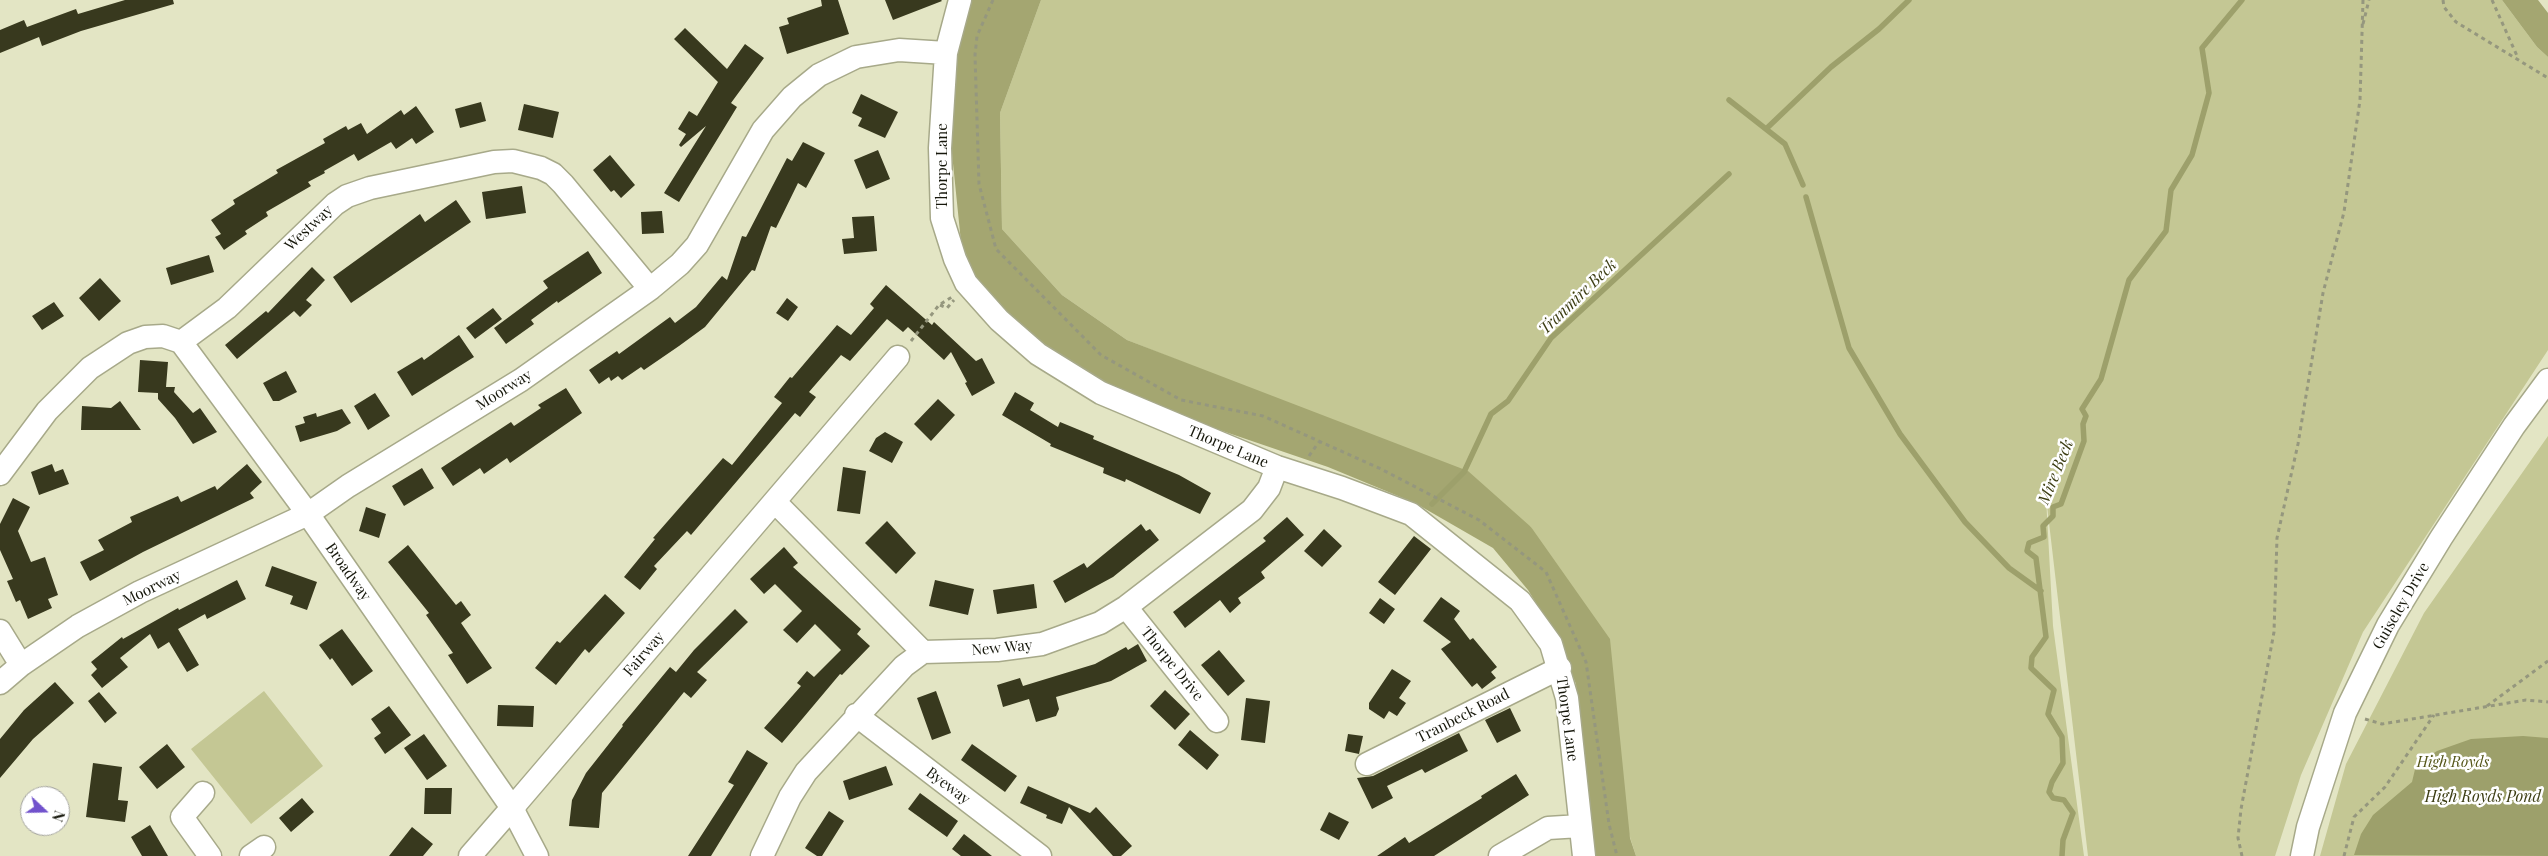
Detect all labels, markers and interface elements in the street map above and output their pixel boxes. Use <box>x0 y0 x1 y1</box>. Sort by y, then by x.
street label: Thorpe Lane <box>933 123 951 209</box>
street label: Westway <box>281 201 337 255</box>
water label: Tranmire Beck <box>1535 255 1621 339</box>
street label: Moorway <box>473 366 535 414</box>
street label: Thorpe Lane <box>1185 422 1271 472</box>
water label: Mire Beck <box>2034 437 2078 507</box>
street label: Broadway <box>322 540 374 604</box>
street label: Guiseley Drive <box>2369 559 2433 653</box>
street label: Moorway <box>120 566 184 610</box>
street label: Thorpe Drive <box>1137 623 1207 705</box>
street label: Fairway <box>620 628 668 680</box>
street label: New Way <box>971 636 1033 660</box>
street label: Thorpe Lane <box>1552 675 1582 763</box>
street label: Tranbeck Road <box>1414 685 1512 747</box>
park label: High Royds <box>2417 753 2489 771</box>
street label: Byeway <box>922 764 974 808</box>
north arrow <box>20 786 70 836</box>
water label: High Royds Pond <box>2425 787 2541 807</box>
text: N <box>48 808 69 824</box>

